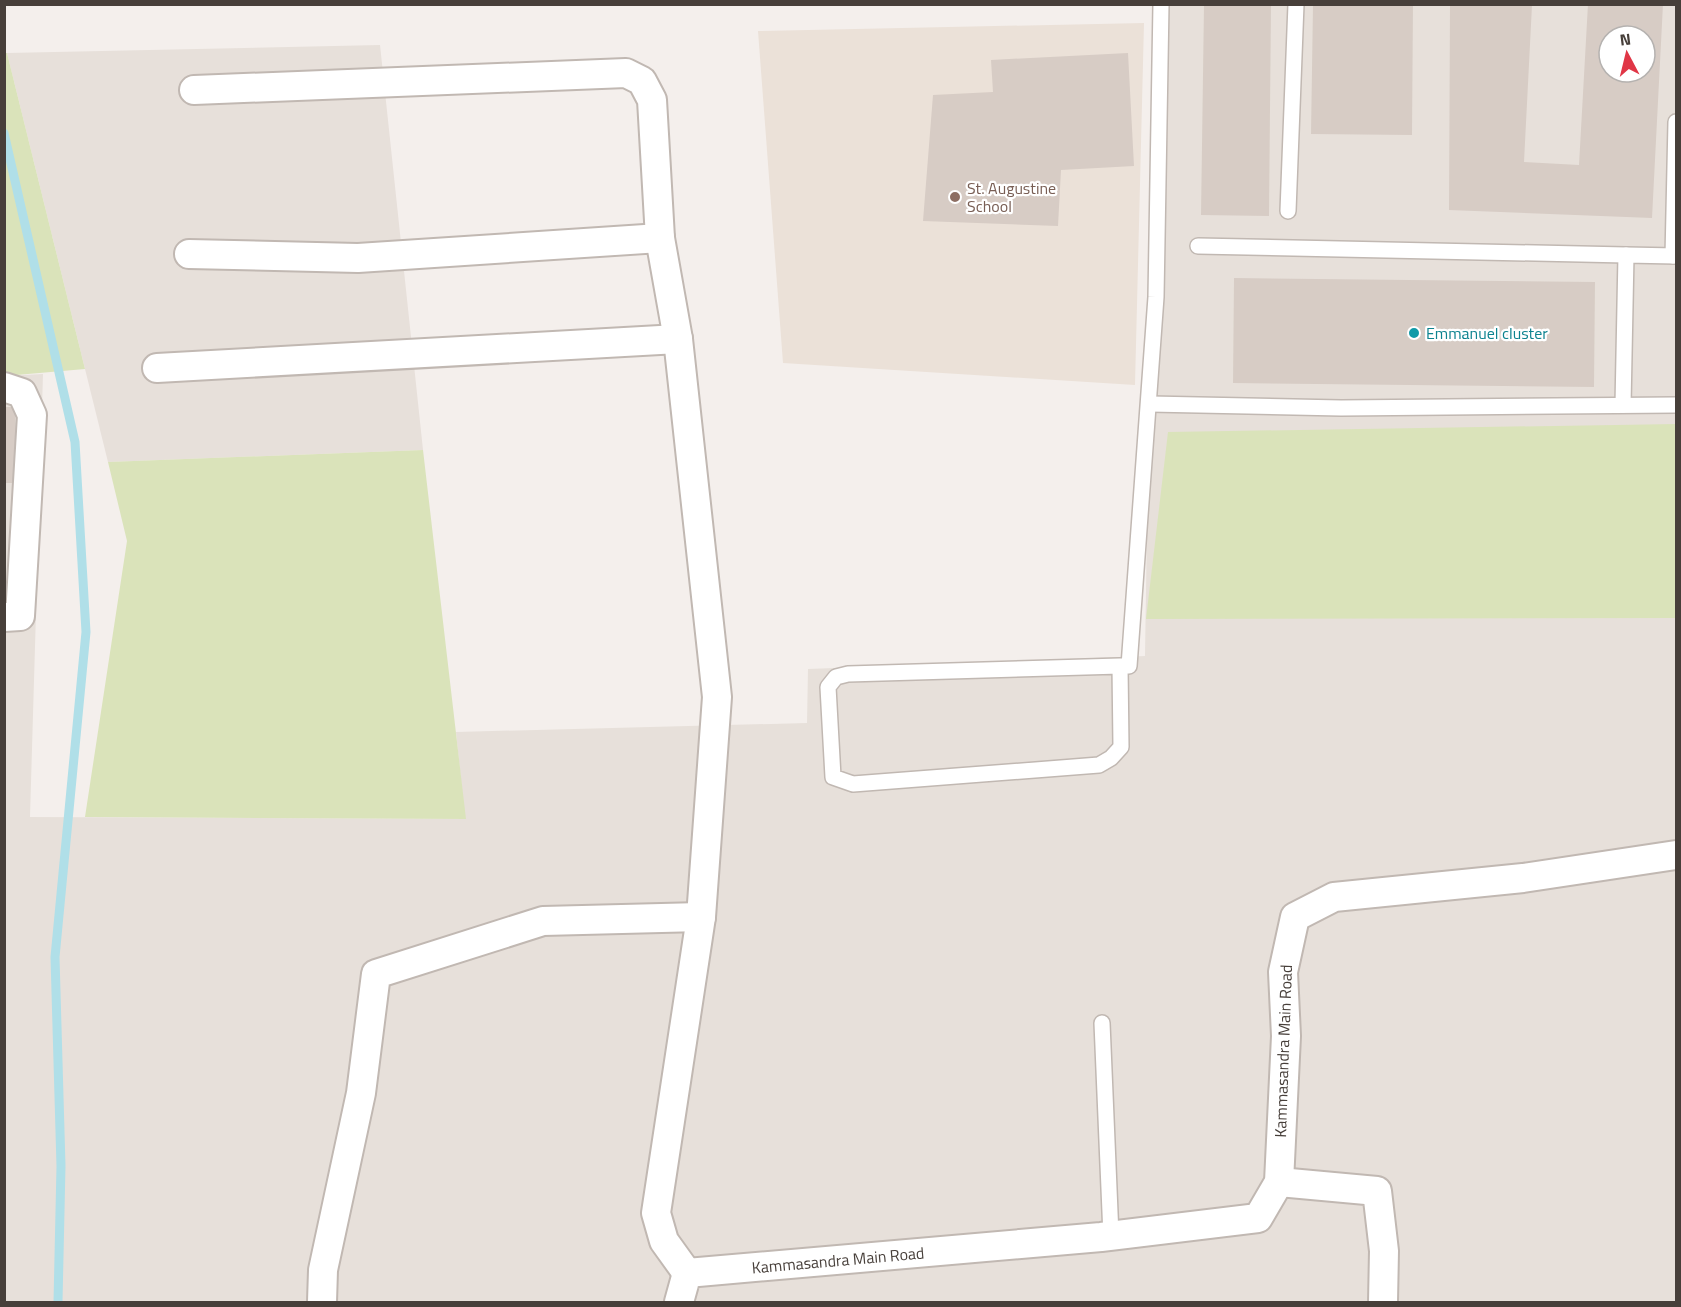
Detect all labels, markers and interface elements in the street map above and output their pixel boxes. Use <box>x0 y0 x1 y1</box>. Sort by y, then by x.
north arrow <box>1597 24 1657 84</box>
text: N <box>1618 27 1632 52</box>
place label: St. Augustine School <box>967 176 1056 218</box>
marker: St. Augustine School <box>948 190 962 204</box>
place label: Emmanuel cluster <box>1426 321 1548 345</box>
marker: Emmanuel cluster <box>1407 326 1421 340</box>
street label: Kammasandra Main Road <box>1268 964 1298 1138</box>
street label: Kammasandra Main Road <box>751 1240 925 1280</box>

